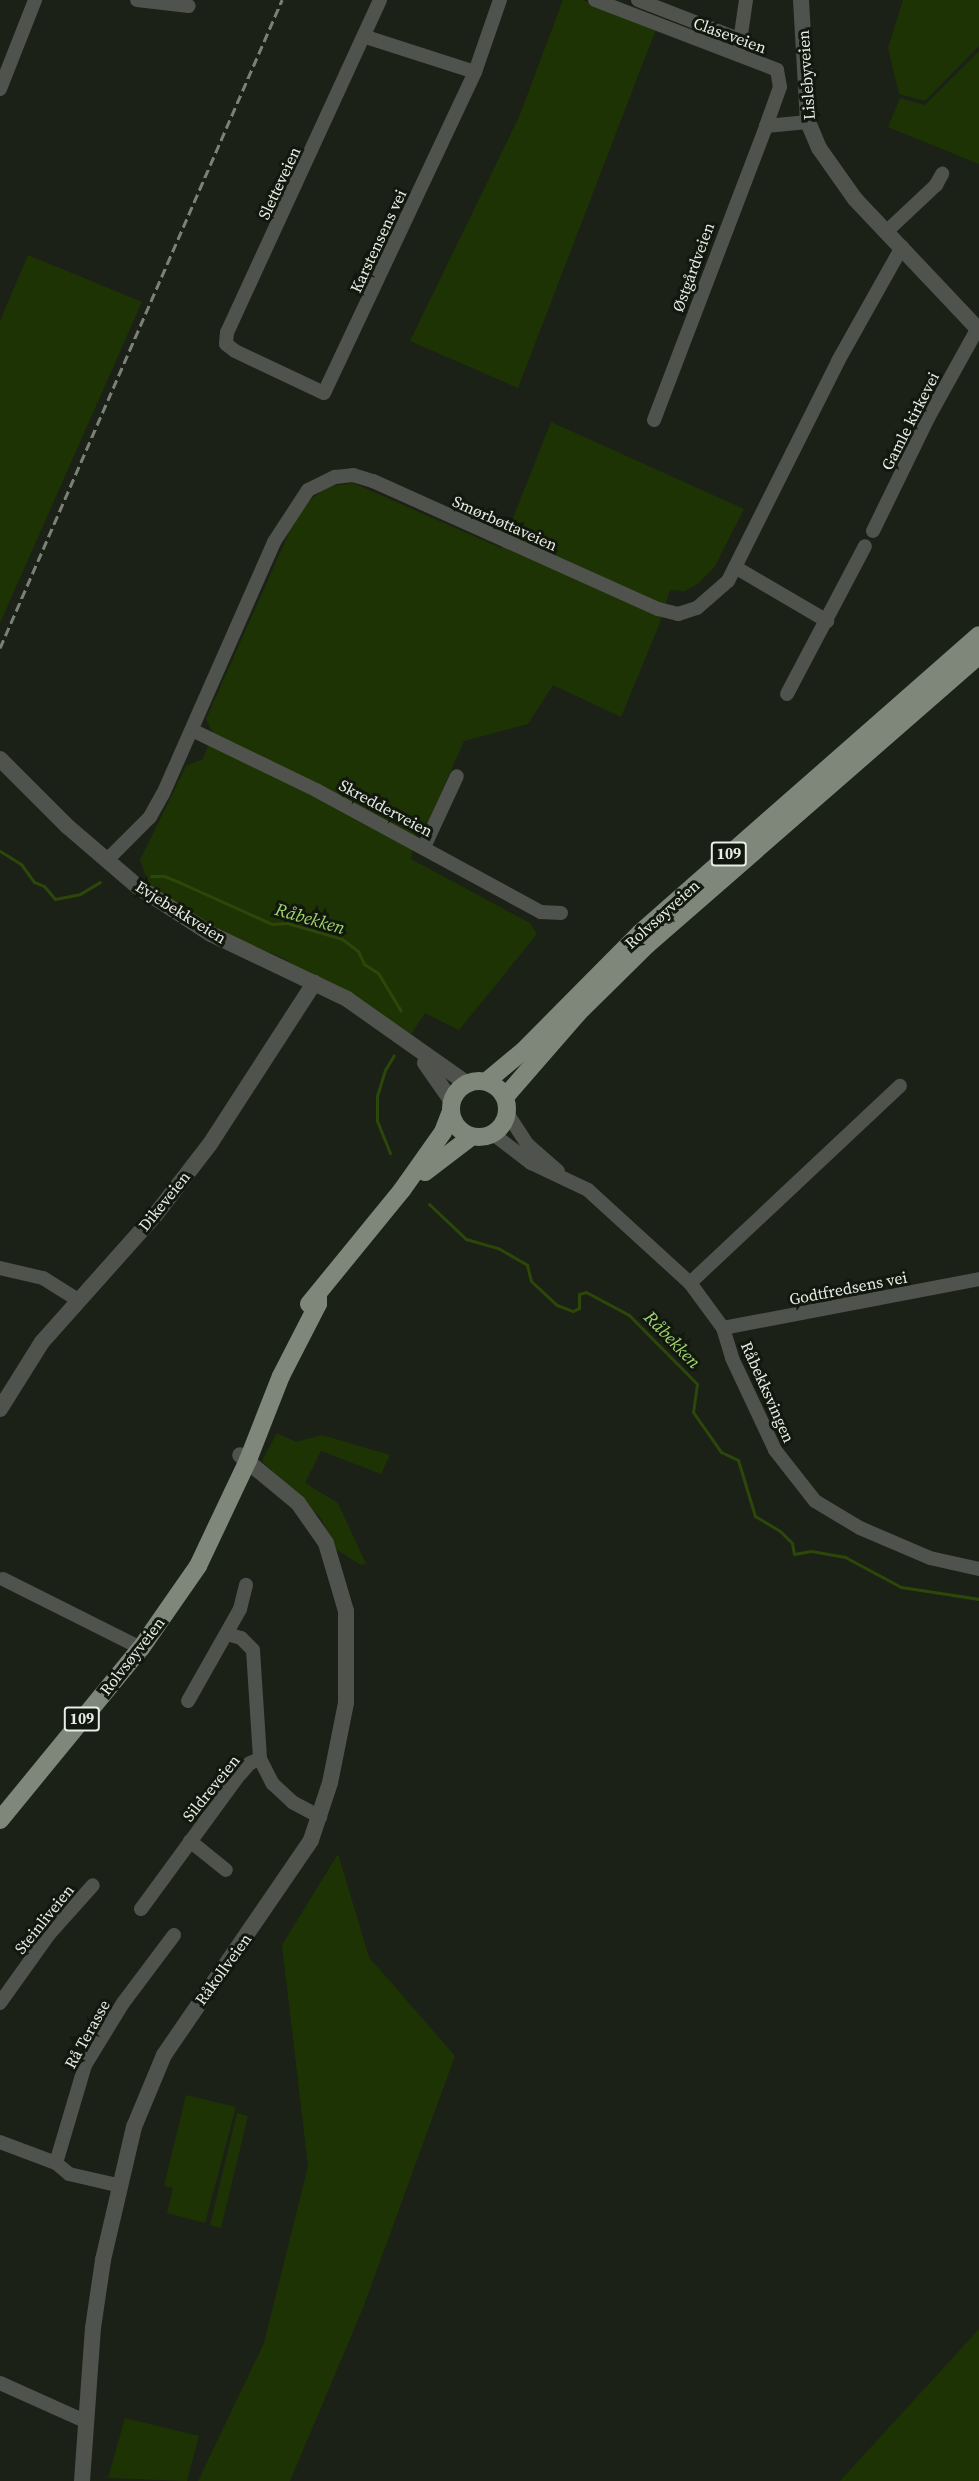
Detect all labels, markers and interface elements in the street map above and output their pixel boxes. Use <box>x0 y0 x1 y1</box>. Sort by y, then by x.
street label: Claseveien <box>691 13 769 57</box>
street label: Lislebyveien <box>793 30 819 120</box>
street label: Sletteveien <box>254 144 304 222</box>
street label: Karstensens vei <box>346 186 410 296</box>
street label: Østgårdveien <box>668 220 718 314</box>
street label: Gamle kirkevei <box>877 369 943 473</box>
street label: Smørbøttaveien <box>450 491 560 555</box>
street label: Skredderveien <box>336 775 436 841</box>
road number: 109 <box>710 842 748 866</box>
street label: Rolvsøyveien <box>621 875 703 953</box>
street label: Evjebekkveien <box>132 877 230 947</box>
water label: Råbekken <box>273 899 347 939</box>
street label: Dikeveien <box>134 1167 194 1235</box>
street label: Godtfredsens vei <box>787 1267 909 1309</box>
water label: Råbekken <box>639 1307 705 1373</box>
street label: Råbekksvingen <box>737 1338 799 1446</box>
street label: Rolvsøyveien <box>96 1613 168 1699</box>
road number: 109 <box>62 1707 101 1731</box>
street label: Sildreveien <box>178 1751 244 1825</box>
street label: Steinliveien <box>10 1880 78 1958</box>
street label: Råkollveien <box>191 1930 255 2008</box>
street label: Rå Terasse <box>60 1996 114 2072</box>

